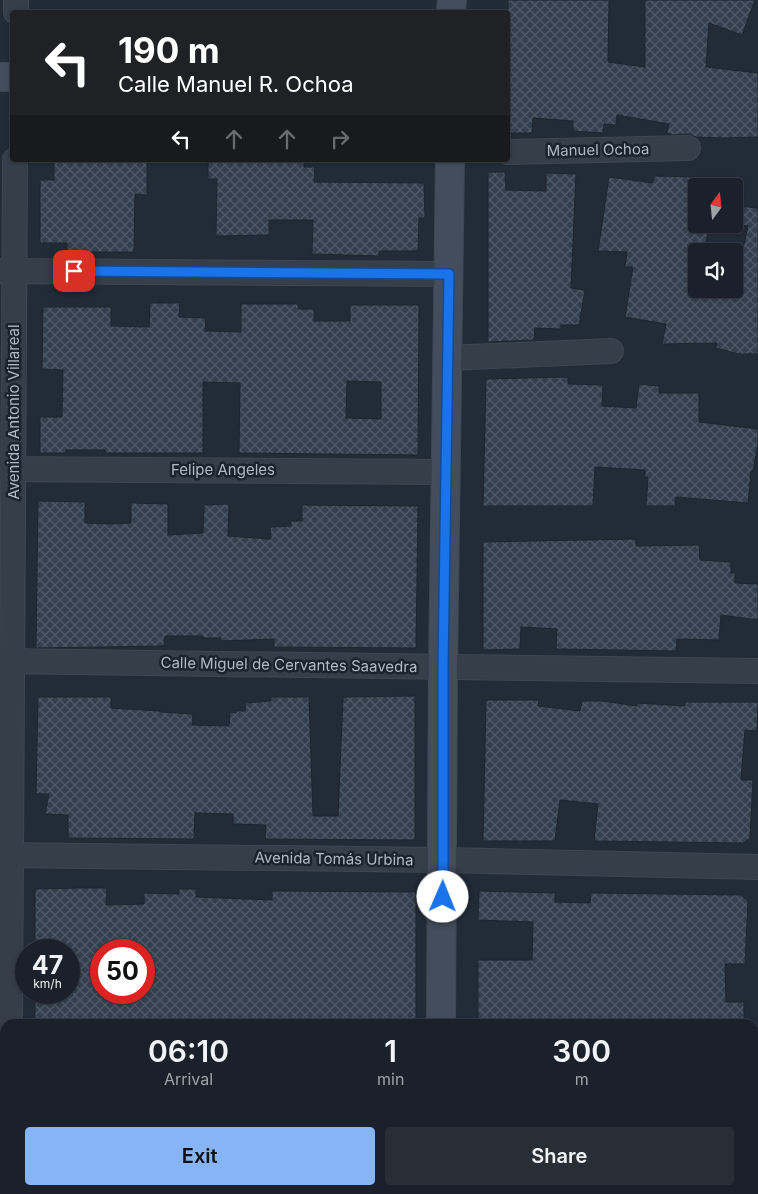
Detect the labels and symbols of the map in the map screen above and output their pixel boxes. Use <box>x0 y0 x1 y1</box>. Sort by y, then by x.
street label: Manuel Ochoa <box>546 139 650 160</box>
north arrow <box>688 178 742 232</box>
pin <box>53 250 95 292</box>
street label: Avenida Antonio Villareal <box>4 324 23 500</box>
street label: Felipe Angeles <box>171 460 275 479</box>
street label: Calle Miguel de Cervantes Saavedra <box>160 653 418 676</box>
street label: Avenida Tomás Urbina <box>254 848 414 869</box>
position arrow <box>416 870 468 922</box>
speed limit sign: 50 <box>90 939 155 1004</box>

